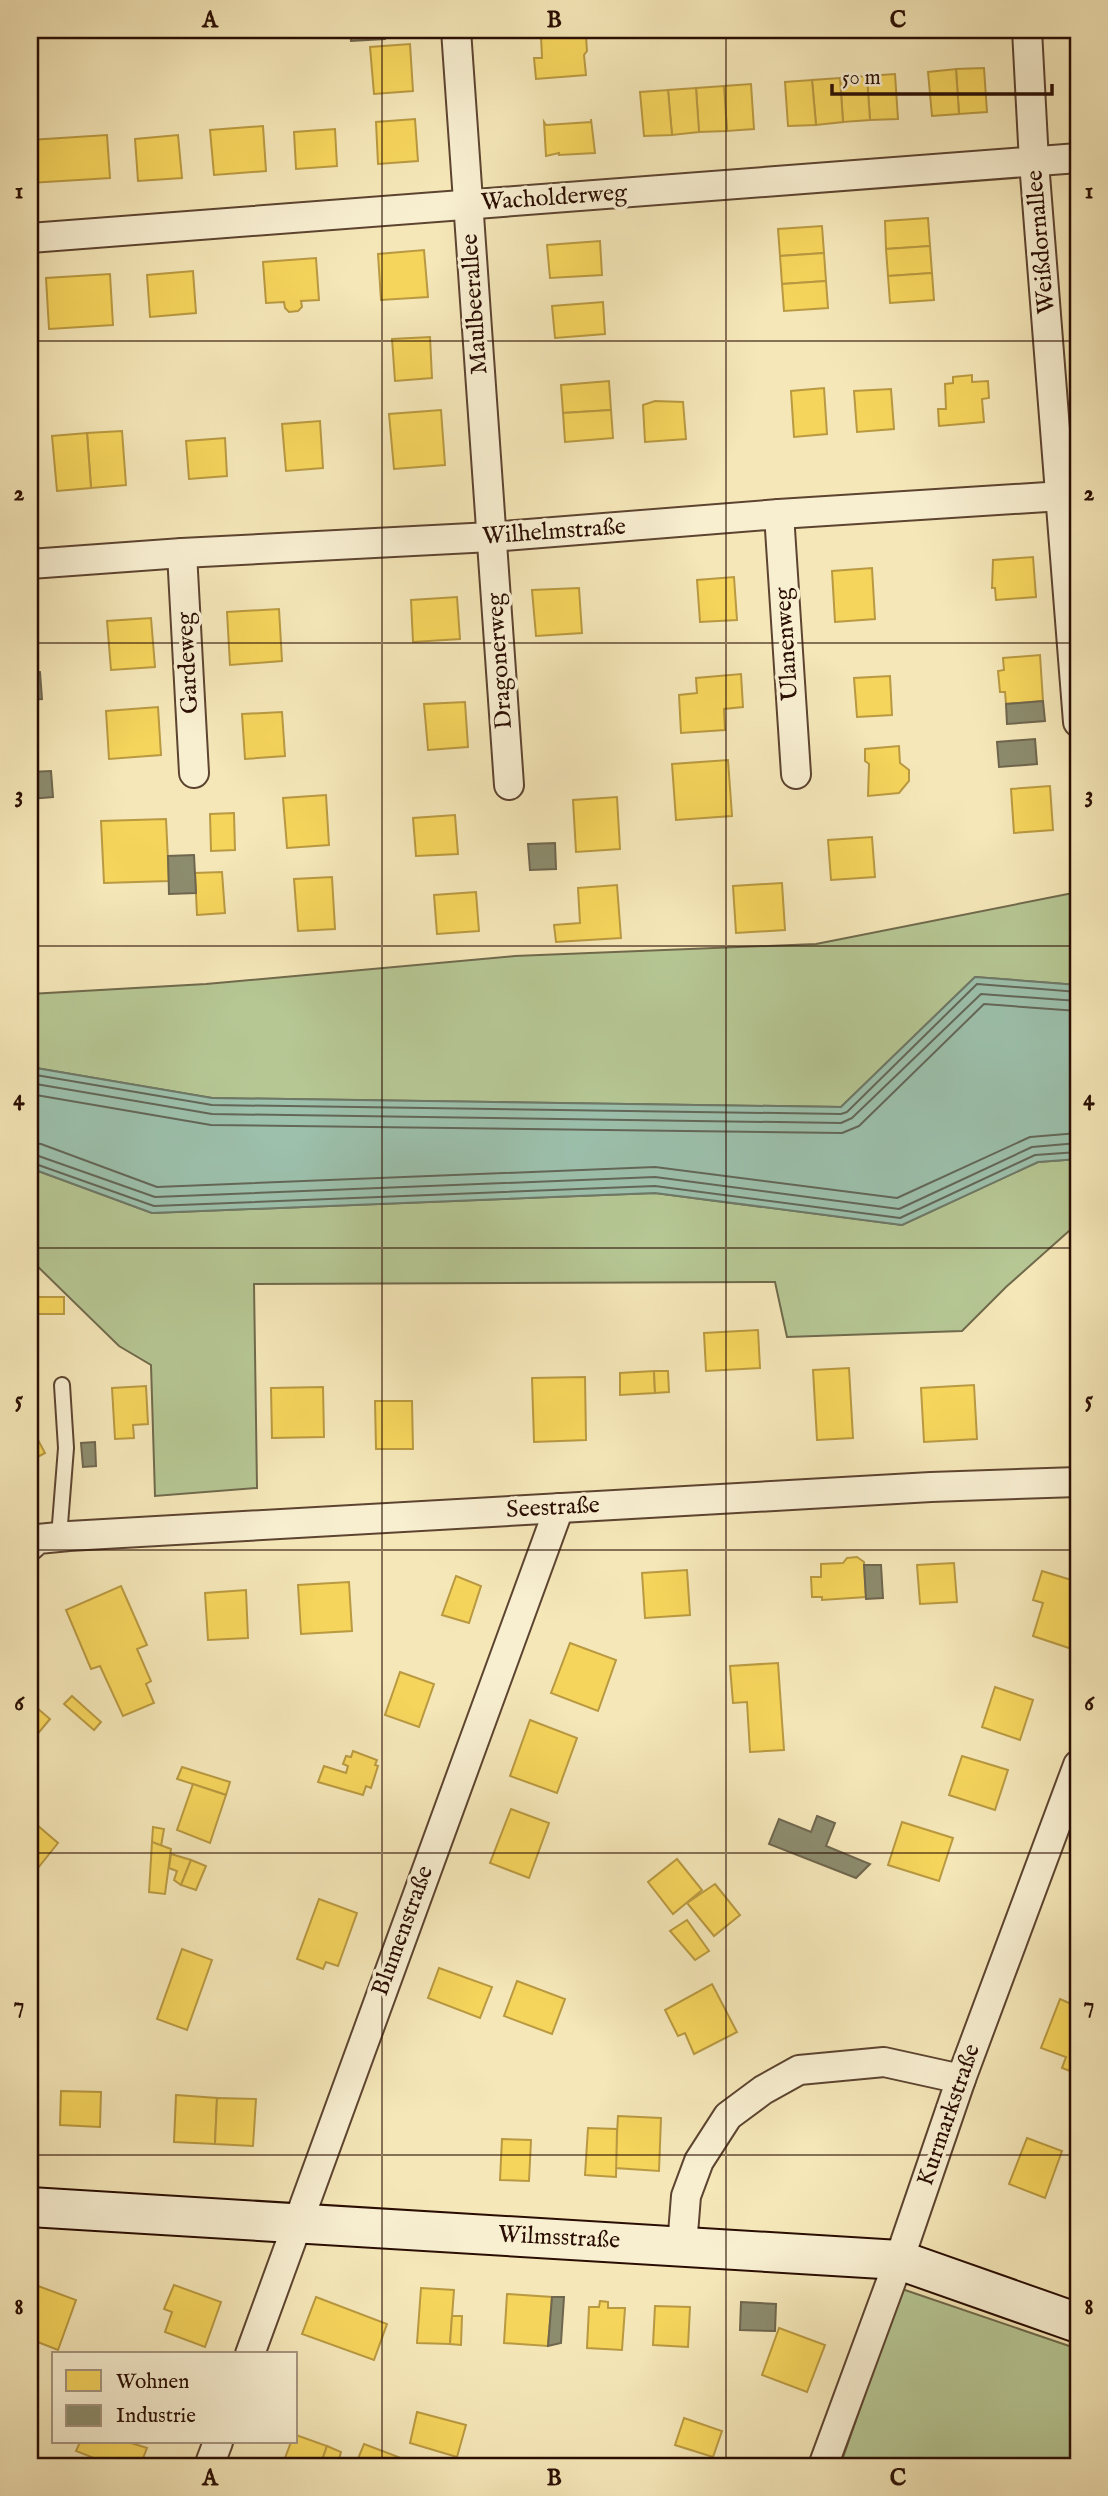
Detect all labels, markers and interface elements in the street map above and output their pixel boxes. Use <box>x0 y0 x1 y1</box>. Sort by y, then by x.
text: A <box>201 6 219 35</box>
text: B <box>546 6 562 35</box>
text: C <box>890 6 907 35</box>
scale bar <box>832 52 1052 96</box>
text: 50 m <box>842 65 881 92</box>
street label: Weißdornallee <box>1019 169 1063 315</box>
text: 1 <box>15 177 23 206</box>
street label: Wacholderweg <box>480 177 629 219</box>
text: 1 <box>1085 177 1093 206</box>
street label: Maulbeerallee <box>455 233 495 375</box>
text: 2 <box>14 479 25 508</box>
text: 2 <box>1084 479 1095 508</box>
street label: Wilhelmstraße <box>481 512 627 552</box>
street label: Ulanenweg <box>768 585 806 702</box>
street label: Dragonerweg <box>480 591 520 730</box>
street label: Gardeweg <box>170 610 206 715</box>
text: 3 <box>15 781 23 810</box>
text: 3 <box>1085 781 1093 810</box>
text: 4 <box>13 1084 25 1113</box>
text: 4 <box>1083 1084 1095 1113</box>
text: 5 <box>15 1386 24 1415</box>
text: 5 <box>1085 1386 1094 1415</box>
street label: Seestraße <box>505 1490 601 1526</box>
text: 6 <box>14 1689 25 1718</box>
text: 6 <box>1084 1689 1095 1718</box>
street label: Blumenstraße <box>365 1862 441 2000</box>
text: 7 <box>14 1991 24 2020</box>
text: 7 <box>1084 1991 1094 2020</box>
street label: Kurmarkstraße <box>910 2040 988 2190</box>
street label: Wilmsstraße <box>497 2219 621 2257</box>
text: 8 <box>14 2293 24 2322</box>
text: 8 <box>1084 2293 1094 2322</box>
legend <box>52 2352 298 2444</box>
text: Wohnen <box>116 2369 189 2396</box>
text: Industrie <box>116 2403 196 2430</box>
text: A <box>201 2464 219 2493</box>
text: B <box>546 2464 562 2493</box>
text: C <box>890 2464 907 2493</box>

